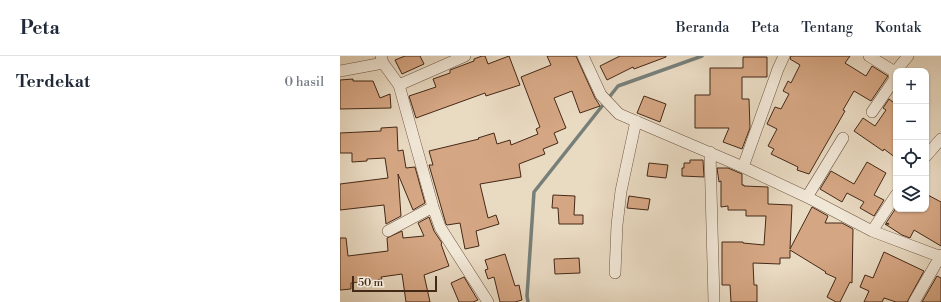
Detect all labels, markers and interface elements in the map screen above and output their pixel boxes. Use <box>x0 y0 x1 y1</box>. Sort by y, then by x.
text: Peta <box>20 16 60 40</box>
text: Beranda <box>676 19 729 37</box>
text: Peta <box>751 19 779 37</box>
text: Tentang <box>801 19 853 37</box>
text: Kontak <box>875 19 921 37</box>
map controls <box>893 68 929 212</box>
button: + <box>893 68 929 104</box>
text: Terdekat <box>16 71 90 93</box>
text: 0 hasil <box>285 74 324 90</box>
button: − <box>893 104 929 140</box>
button: locate <box>893 140 929 176</box>
button: layers <box>893 176 929 212</box>
scale bar <box>352 274 437 293</box>
text: 50 m <box>358 276 383 290</box>

